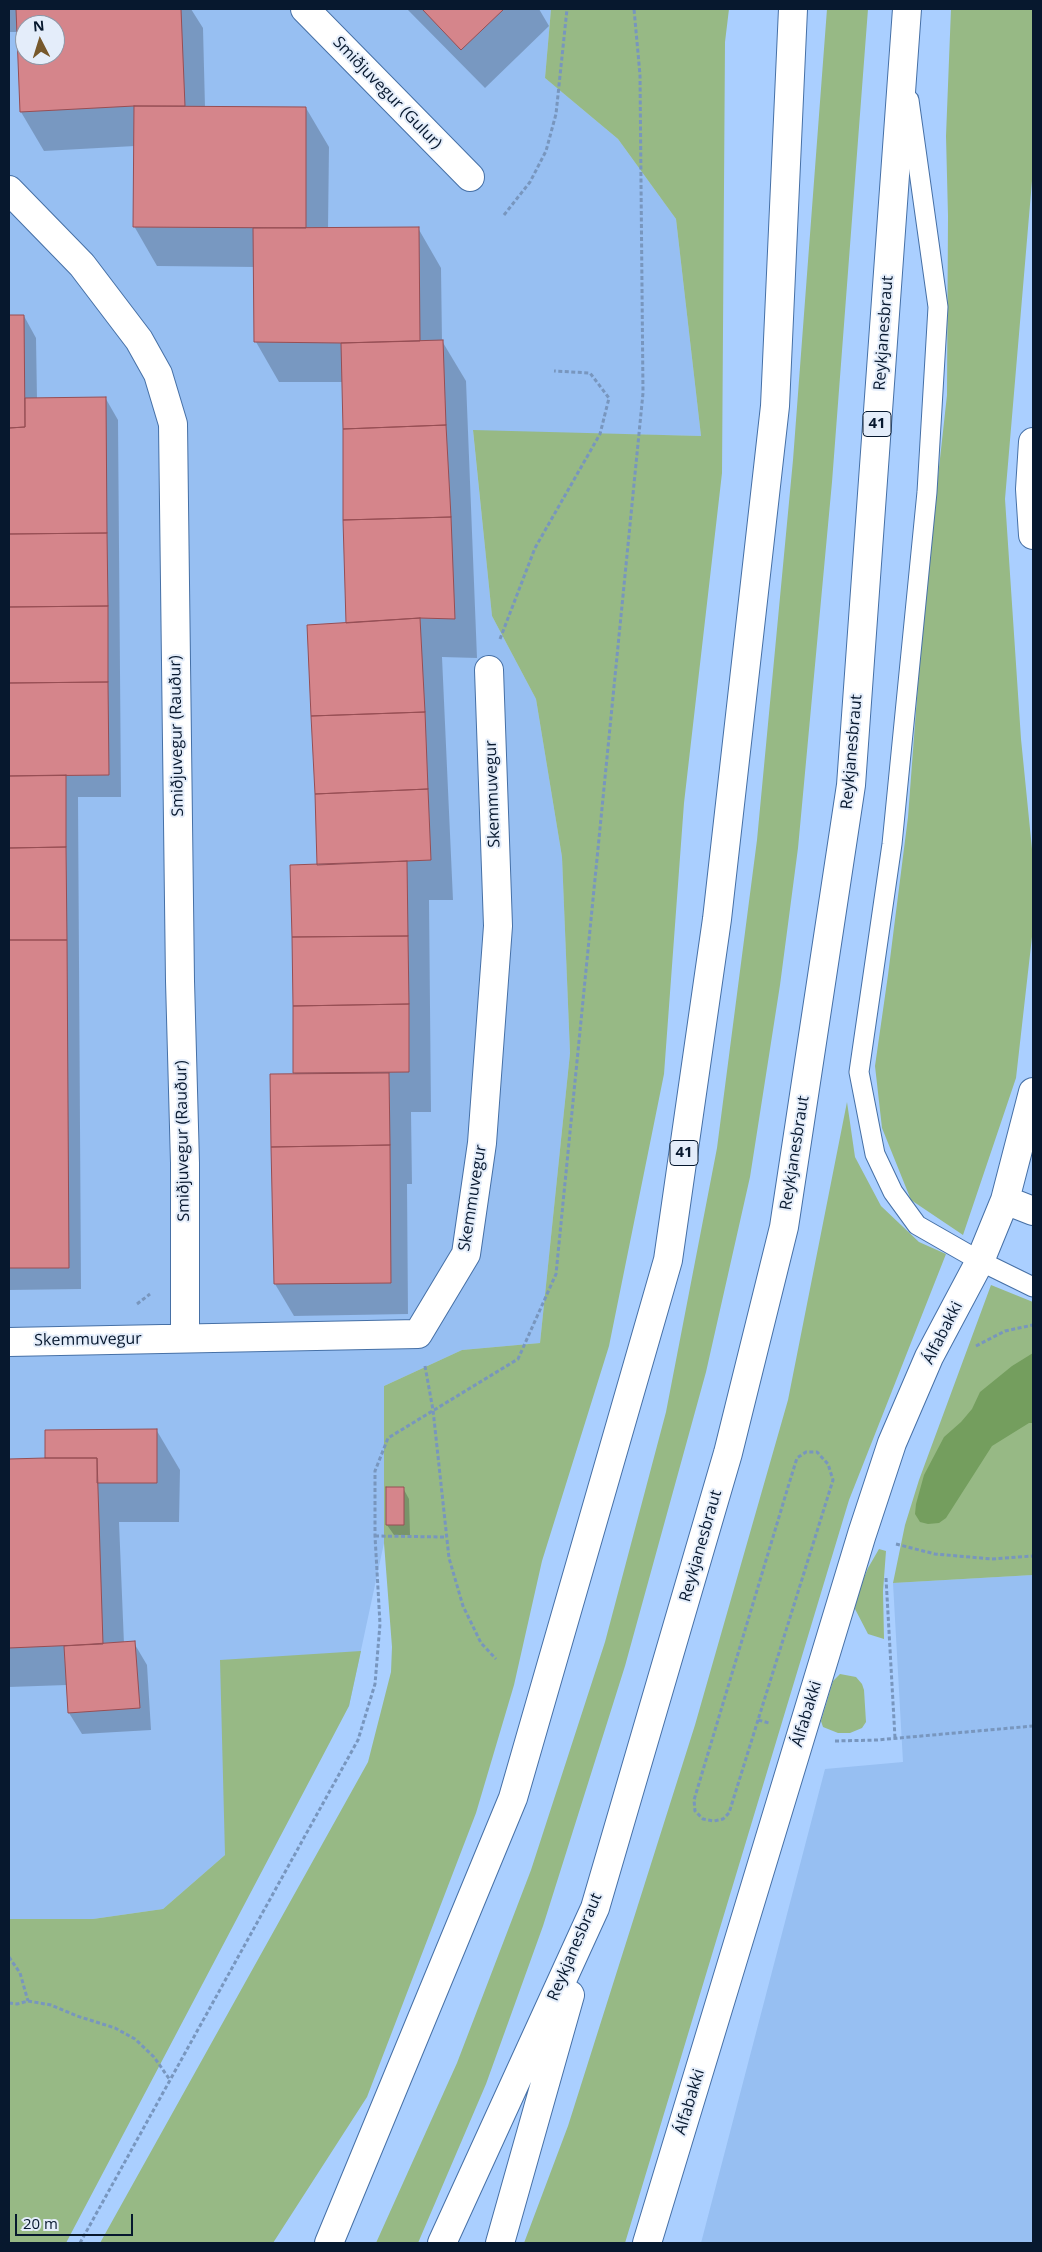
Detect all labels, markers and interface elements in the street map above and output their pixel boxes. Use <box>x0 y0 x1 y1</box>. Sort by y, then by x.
north arrow <box>15 15 65 65</box>
text: N <box>32 16 45 36</box>
street label: Smiðjuvegur (Gulur) <box>329 33 445 153</box>
street label: Reykjanesbraut <box>870 275 898 391</box>
road number: 41 <box>863 412 891 436</box>
street label: Smiðjuvegur (Rauður) <box>166 655 188 817</box>
street label: Reykjanesbraut <box>837 694 867 810</box>
street label: Skemmuvegur <box>482 740 504 848</box>
street label: Smiðjuvegur (Rauður) <box>172 1060 194 1222</box>
street label: Reykjanesbraut <box>776 1095 814 1211</box>
road number: 41 <box>670 1140 698 1166</box>
street label: Skemmuvegur <box>455 1143 491 1253</box>
street label: Álfabakki <box>919 1298 967 1368</box>
street label: Skemmuvegur <box>34 1329 142 1351</box>
street label: Reykjanesbraut <box>676 1488 726 1604</box>
street label: Álfabakki <box>788 1679 826 1749</box>
street label: Reykjanesbraut <box>544 1890 606 2004</box>
street label: Álfabakki <box>671 2067 709 2137</box>
scale bar <box>18 2204 135 2236</box>
text: 20 m <box>23 2213 58 2233</box>

